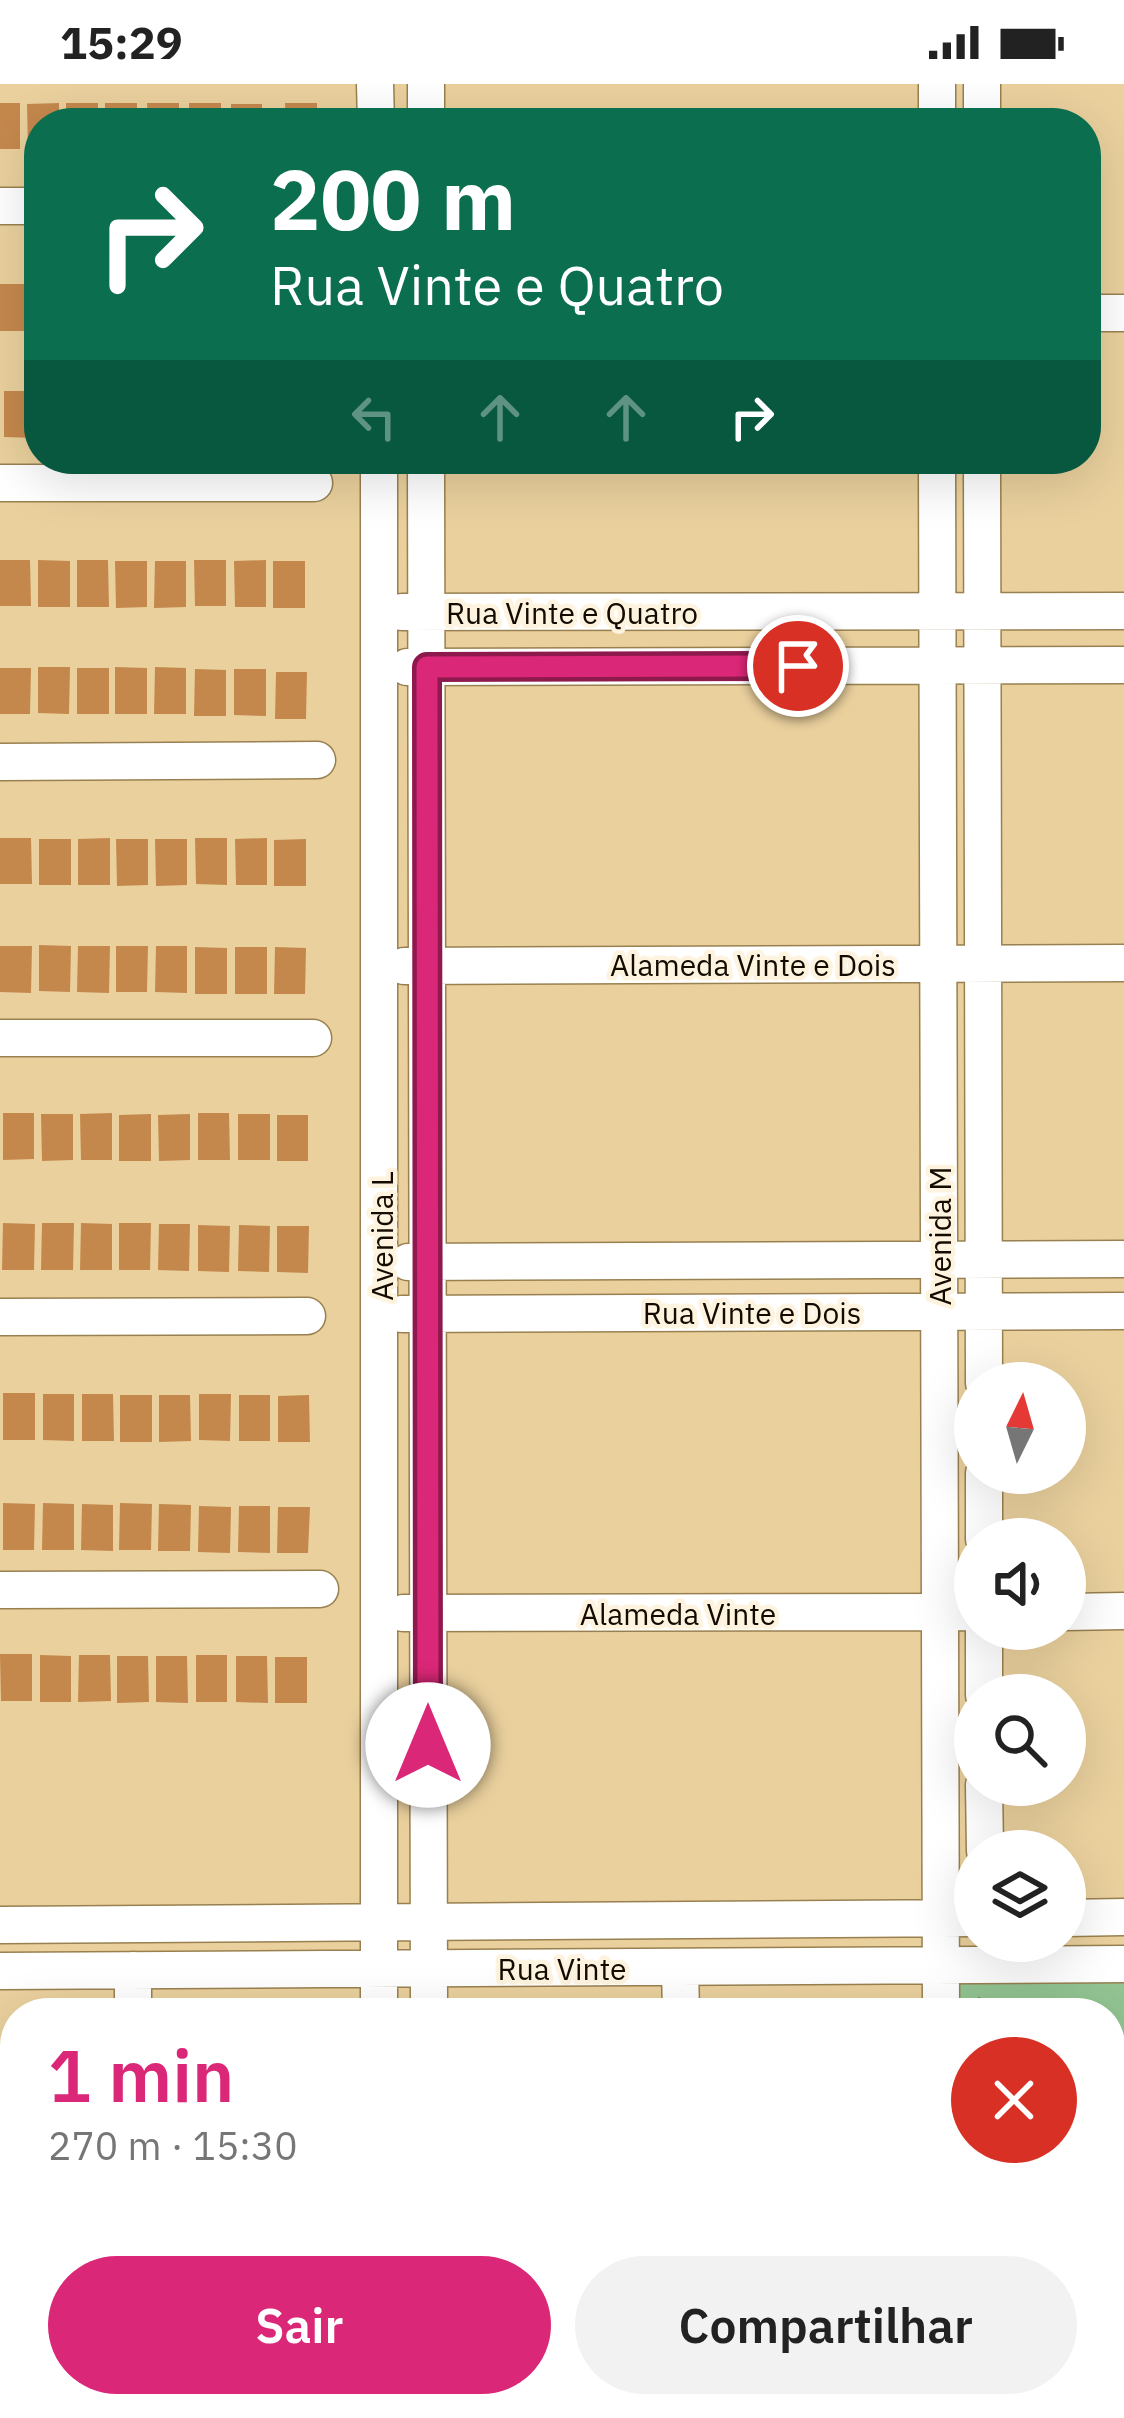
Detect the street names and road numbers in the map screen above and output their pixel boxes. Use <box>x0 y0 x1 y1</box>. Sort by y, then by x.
street label: Rua Vinte e Quatro <box>446 593 698 632</box>
street label: Alameda Vinte e Dois <box>610 945 896 984</box>
street label: Avenida M <box>920 1166 959 1306</box>
street label: Avenida L <box>362 1171 401 1301</box>
street label: Rua Vinte e Dois <box>643 1293 861 1332</box>
street label: Alameda Vinte <box>580 1594 776 1633</box>
street label: Rua Vinte <box>497 1949 627 1988</box>

